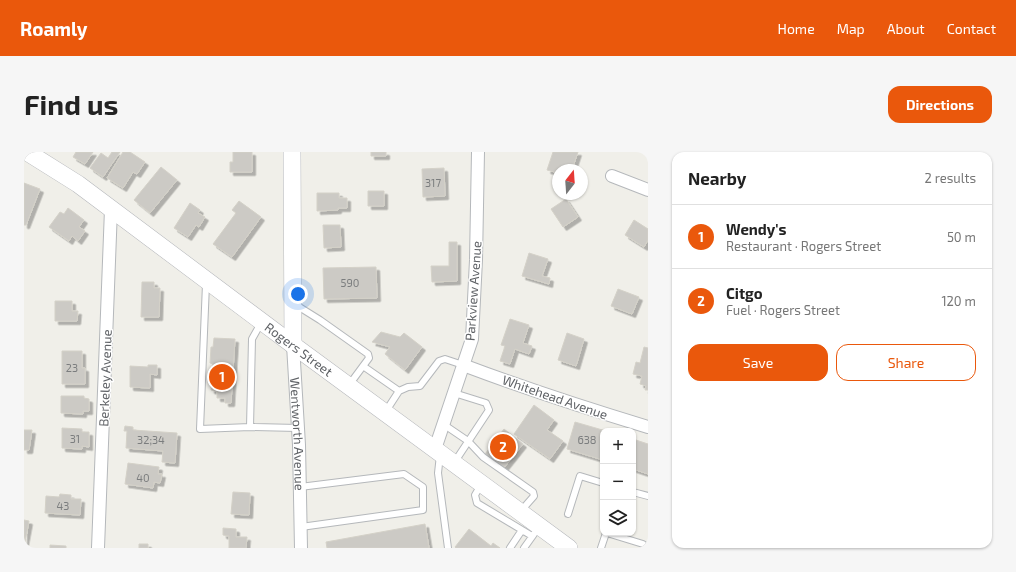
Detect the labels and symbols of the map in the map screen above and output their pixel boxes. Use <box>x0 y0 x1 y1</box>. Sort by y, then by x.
north arrow <box>552 164 588 200</box>
house number: 317 <box>425 176 441 189</box>
street label: Parkview Avenue <box>462 240 484 342</box>
house number: 590 <box>341 276 359 289</box>
your location <box>288 284 308 304</box>
street label: Rogers Street <box>262 319 336 380</box>
street label: Berkeley Avenue <box>95 329 115 427</box>
house number: 23 <box>66 361 78 374</box>
pin: 1 <box>209 362 235 392</box>
street label: Whitehead Avenue <box>500 371 610 423</box>
street label: Wentworth Avenue <box>287 377 308 491</box>
house number: 31 <box>70 432 80 445</box>
pin: 2 <box>490 432 516 462</box>
house number: 32;34 <box>137 433 165 446</box>
house number: 638 <box>577 433 597 446</box>
house number: 40 <box>136 471 150 484</box>
house number: 43 <box>57 499 69 512</box>

